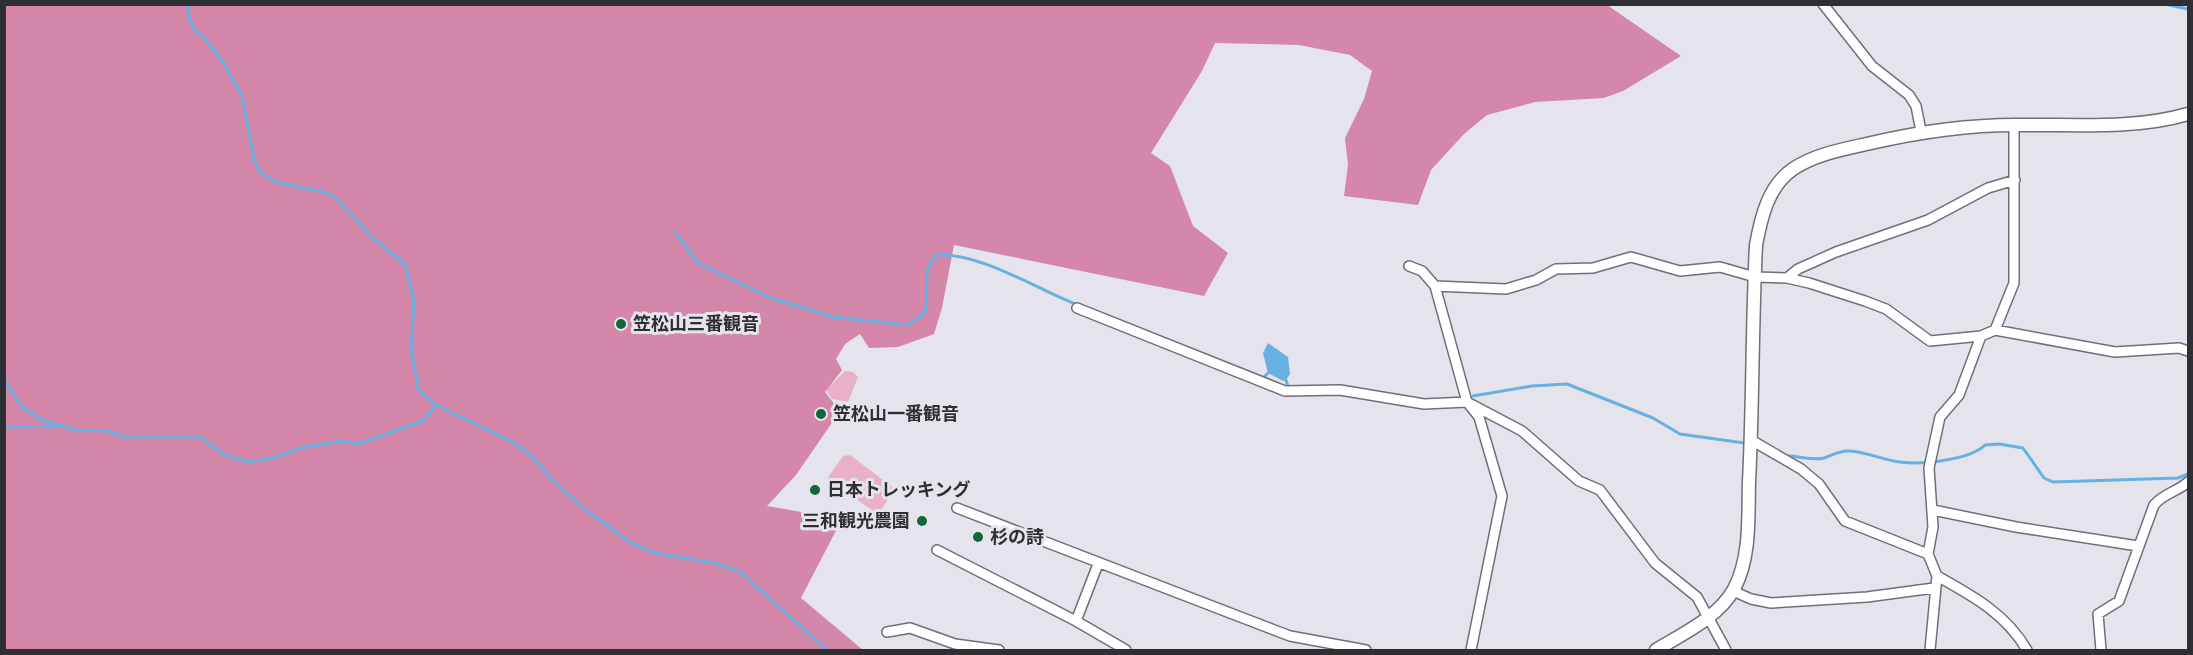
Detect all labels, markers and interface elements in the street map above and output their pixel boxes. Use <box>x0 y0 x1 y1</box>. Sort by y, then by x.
place label: 笠松山三番観音 <box>633 313 759 335</box>
marker: 笠松山三番観音 <box>614 317 628 331</box>
place label: 笠松山一番観音 <box>833 403 959 425</box>
marker: 笠松山一番観音 <box>814 407 828 421</box>
place label: 日本トレッキング <box>827 479 970 501</box>
marker: 日本トレッキング <box>808 483 822 497</box>
place label: 三和観光農園 <box>802 510 910 532</box>
marker: 三和観光農園 <box>915 514 929 528</box>
place label: 杉の詩 <box>990 526 1044 548</box>
marker: 杉の詩 <box>971 530 985 544</box>

